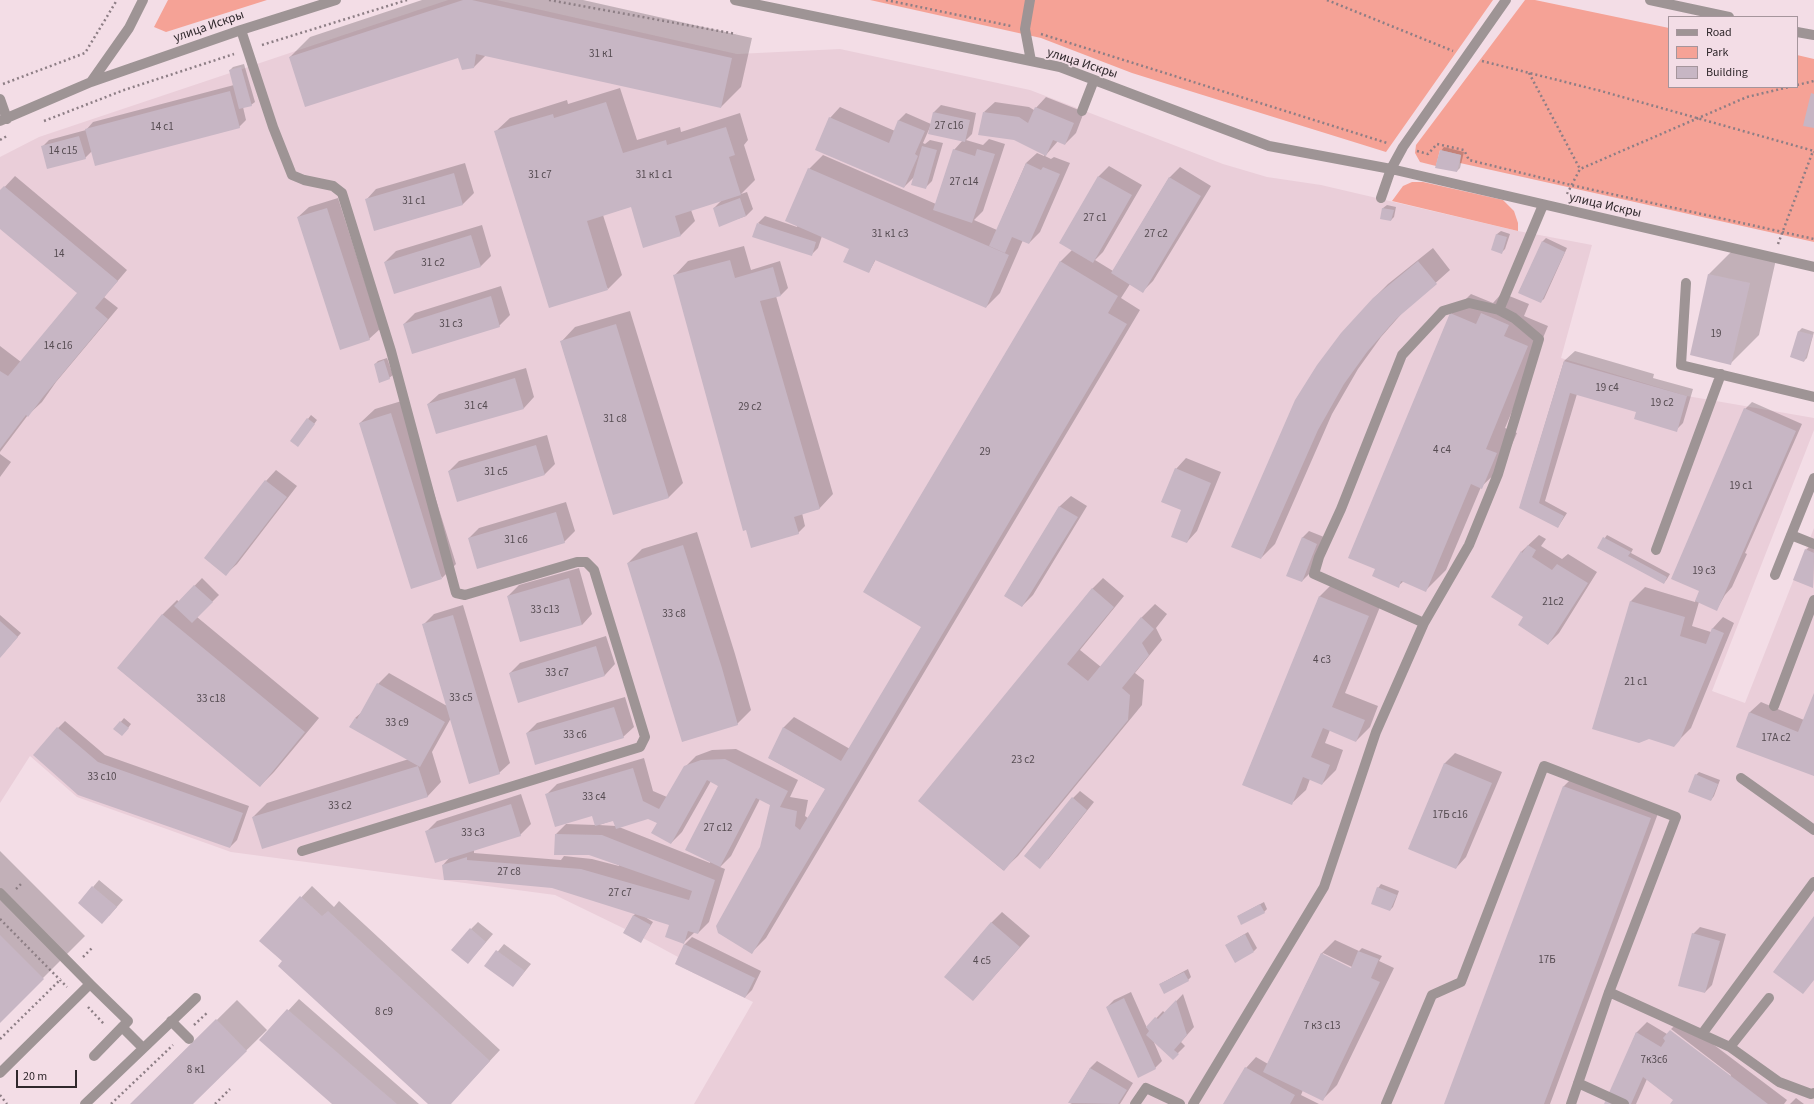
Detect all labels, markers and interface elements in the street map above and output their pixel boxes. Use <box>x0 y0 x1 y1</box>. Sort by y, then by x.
street label: улица Искры <box>172 8 246 46</box>
legend <box>1668 16 1798 88</box>
text: Road <box>1706 24 1732 41</box>
text: Park <box>1706 44 1728 61</box>
street label: улица Искры <box>1045 45 1119 83</box>
house number: 31 к1 <box>589 48 613 62</box>
text: Building <box>1706 64 1748 81</box>
house number: 27 с16 <box>934 120 964 134</box>
house number: 14 с1 <box>150 121 174 135</box>
house number: 14 с15 <box>48 145 78 159</box>
house number: 31 с7 <box>528 169 552 183</box>
house number: 31 к1 с1 <box>636 169 672 183</box>
house number: 27 c14 <box>949 176 979 190</box>
street label: улица Искры <box>1567 190 1643 222</box>
house number: 31 с1 <box>402 195 426 209</box>
house number: 27 с1 <box>1083 212 1107 226</box>
house number: 31 к1 с3 <box>872 228 908 242</box>
house number: 27 с2 <box>1144 228 1168 242</box>
house number: 14 <box>54 248 64 262</box>
house number: 31 с2 <box>421 257 445 271</box>
house number: 31 с3 <box>439 318 463 332</box>
house number: 19 <box>1711 328 1721 342</box>
house number: 14 с16 <box>43 340 73 354</box>
house number: 19 с4 <box>1595 382 1619 396</box>
house number: 19 с2 <box>1650 397 1674 411</box>
house number: 31 с4 <box>464 400 488 414</box>
house number: 29 с2 <box>738 401 762 415</box>
house number: 31 с8 <box>603 413 627 427</box>
house number: 4 с4 <box>1433 444 1451 458</box>
house number: 29 <box>980 446 990 460</box>
house number: 31 с5 <box>484 466 508 480</box>
house number: 19 с1 <box>1729 480 1753 494</box>
house number: 31 с6 <box>504 534 528 548</box>
house number: 19 с3 <box>1692 565 1716 579</box>
house number: 21с2 <box>1542 596 1564 610</box>
house number: 33 с13 <box>530 604 560 618</box>
house number: 33 с8 <box>662 608 686 622</box>
house number: 4 с3 <box>1313 654 1331 668</box>
house number: 33 с7 <box>545 667 569 681</box>
house number: 21 с1 <box>1624 676 1648 690</box>
house number: 33 с5 <box>449 692 473 706</box>
house number: 33 с18 <box>196 693 226 707</box>
house number: 33 с9 <box>385 717 409 731</box>
house number: 33 с6 <box>563 729 587 743</box>
house number: 17А с2 <box>1761 732 1791 746</box>
house number: 23 с2 <box>1011 754 1035 768</box>
house number: 33 с10 <box>87 771 117 785</box>
house number: 33 с4 <box>582 791 606 805</box>
house number: 33 с2 <box>328 800 352 814</box>
house number: 17Б с16 <box>1432 809 1468 823</box>
house number: 27 с12 <box>703 822 733 836</box>
house number: 33 с3 <box>461 827 485 841</box>
house number: 27 с8 <box>497 866 521 880</box>
house number: 27 с7 <box>608 887 632 901</box>
house number: 17Б <box>1538 954 1556 968</box>
house number: 4 с5 <box>973 955 991 969</box>
house number: 8 с9 <box>375 1006 393 1020</box>
house number: 7 к3 с13 <box>1304 1020 1340 1034</box>
house number: 7к3с6 <box>1641 1054 1667 1068</box>
scale bar <box>18 1062 79 1088</box>
house number: 8 к1 <box>187 1064 205 1078</box>
text: 20 m <box>23 1068 47 1085</box>

